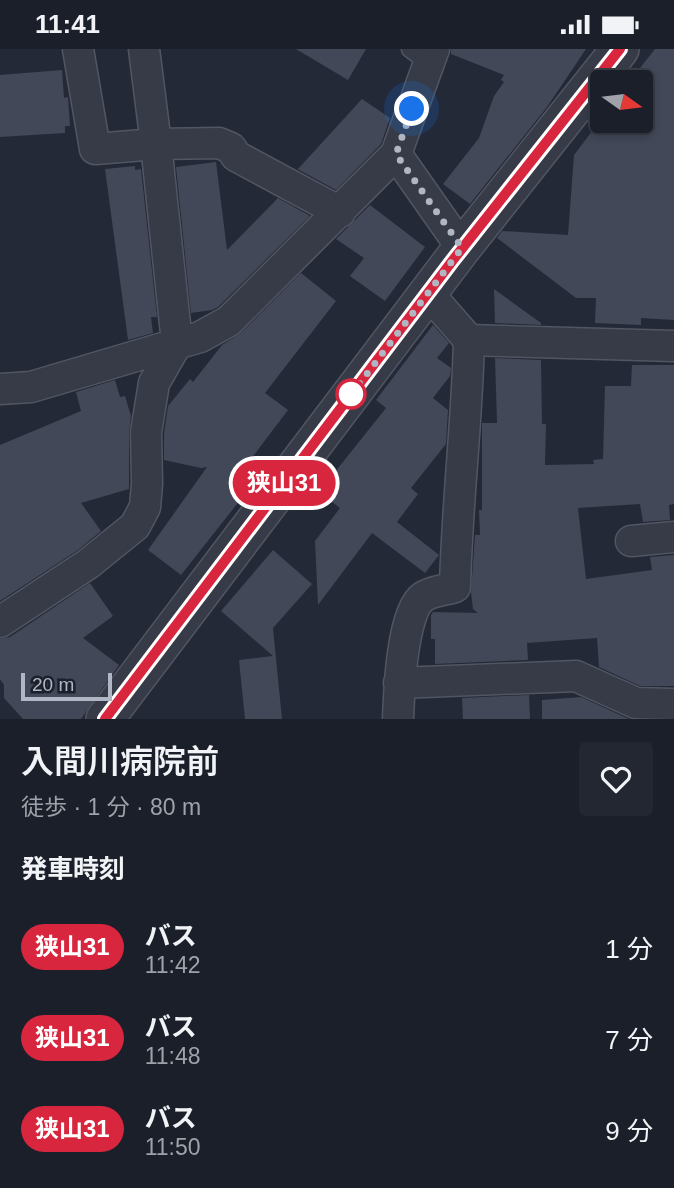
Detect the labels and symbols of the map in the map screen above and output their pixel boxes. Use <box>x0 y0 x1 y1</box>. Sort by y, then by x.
north arrow <box>590 70 653 133</box>
your location <box>394 91 429 126</box>
unlabelled marker <box>336 379 366 409</box>
line badge: 狭山31 <box>235 460 333 506</box>
scale bar <box>21 670 112 702</box>

